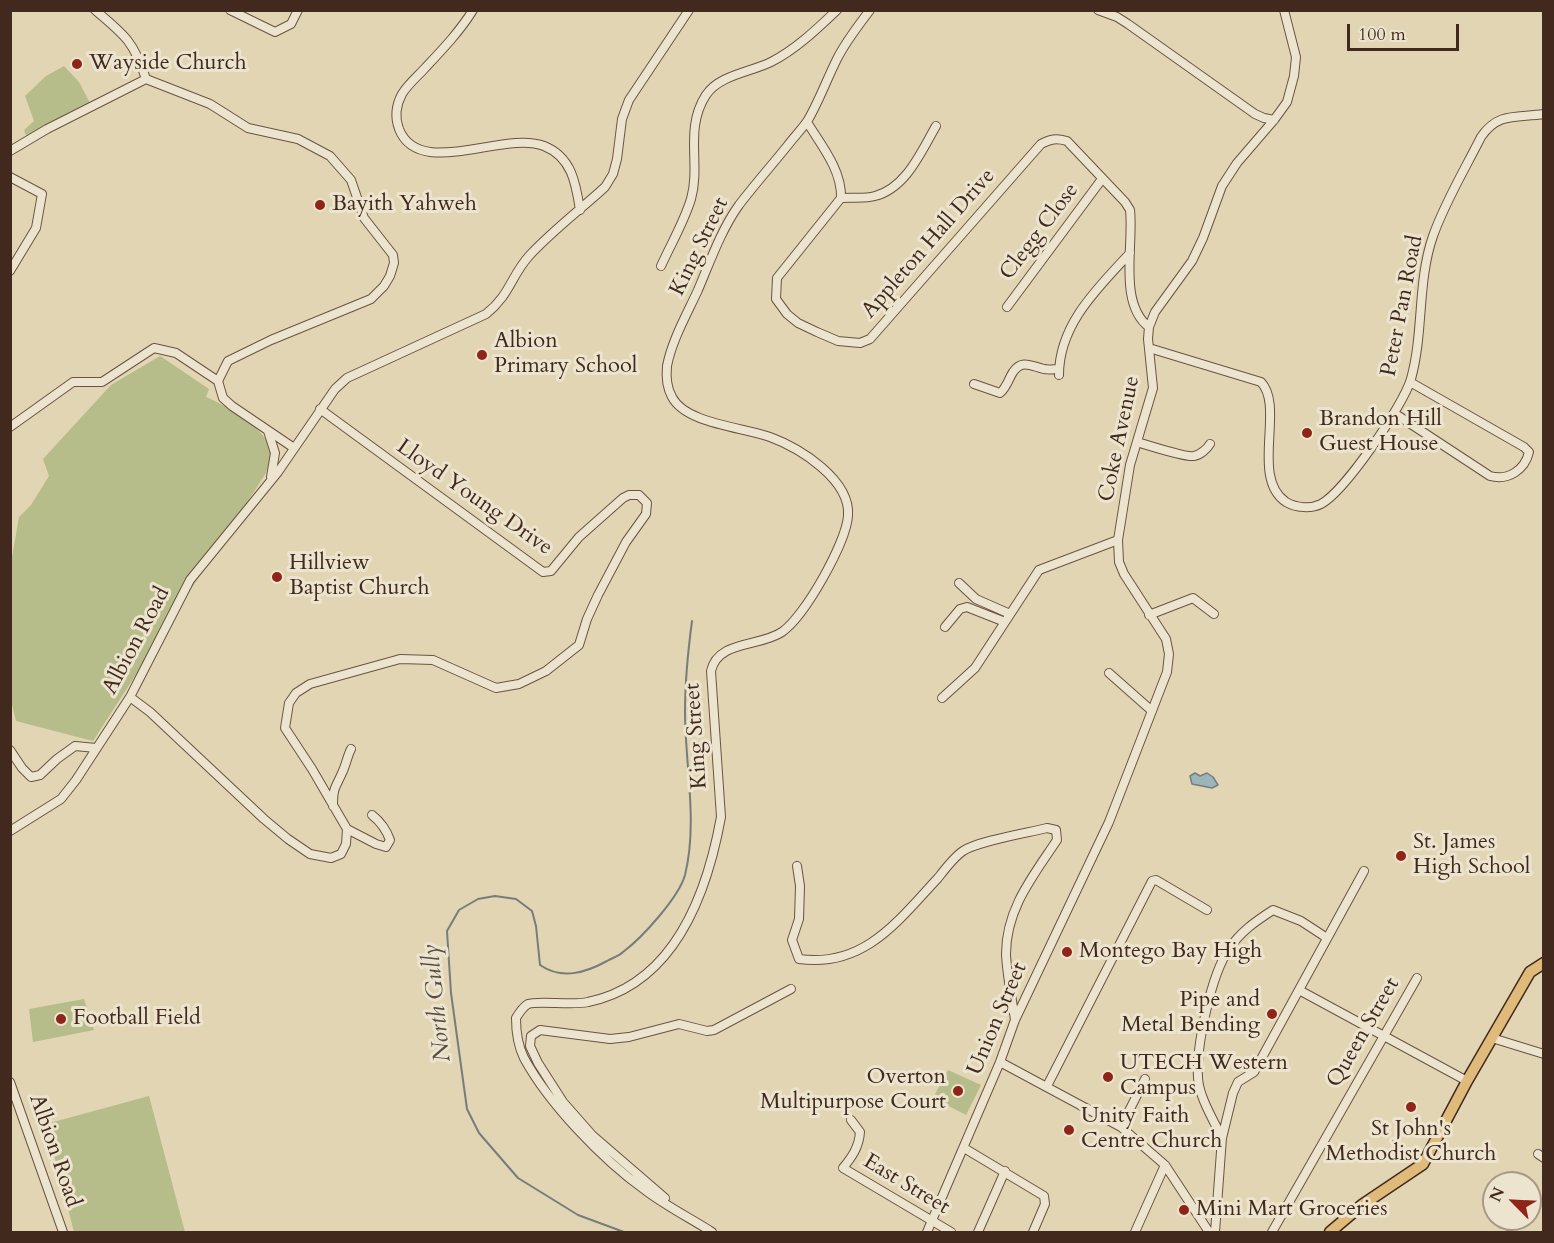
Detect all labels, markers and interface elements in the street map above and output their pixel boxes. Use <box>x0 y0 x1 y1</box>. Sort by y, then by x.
scale bar <box>1350 12 1462 50</box>
text: 100 m <box>1358 22 1406 47</box>
place label: Wayside Church <box>89 51 247 77</box>
marker: Wayside Church <box>70 57 84 71</box>
street label: Appleton Hall Drive <box>857 164 1001 324</box>
street label: Clegg Close <box>995 178 1085 286</box>
place label: Bayith Yahweh <box>332 192 477 218</box>
street label: King Street <box>665 193 735 301</box>
marker: Bayith Yahweh <box>313 198 327 212</box>
street label: Peter Pan Road <box>1376 233 1430 379</box>
place label: Albion Primary School <box>494 329 637 380</box>
marker: Albion Primary School <box>475 348 489 362</box>
street label: Coke Avenue <box>1094 374 1146 504</box>
place label: Brandon Hill Guest House <box>1319 407 1442 458</box>
marker: Brandon Hill Guest House <box>1300 426 1314 440</box>
street label: Lloyd Young Drive <box>391 434 557 562</box>
place label: Hillview Baptist Church <box>289 551 430 602</box>
marker: Hillview Baptist Church <box>270 570 284 584</box>
street label: Albion Road <box>98 583 176 699</box>
street label: King Street <box>680 682 714 790</box>
place label: St. James High School <box>1413 830 1530 882</box>
marker: St. James High School <box>1394 849 1408 863</box>
place label: Montego Bay High <box>1079 939 1262 965</box>
water label: North Gully <box>418 943 458 1063</box>
marker: Montego Bay High <box>1060 945 1074 959</box>
street label: Union Street <box>962 959 1034 1079</box>
street label: Queen Street <box>1322 973 1406 1093</box>
place label: Pipe and Metal Bending <box>1121 988 1260 1040</box>
place label: Football Field <box>73 1006 201 1032</box>
marker: Pipe and Metal Bending <box>1265 1007 1279 1021</box>
marker: Football Field <box>54 1012 68 1026</box>
place label: UTECH Western Campus <box>1120 1051 1288 1102</box>
place label: Overton Multipurpose Court <box>760 1065 946 1116</box>
marker: UTECH Western Campus <box>1101 1070 1115 1084</box>
marker: Overton Multipurpose Court <box>951 1084 965 1098</box>
street label: Albion Road <box>22 1091 86 1211</box>
marker: St John's Methodist Church <box>1404 1100 1418 1114</box>
place label: Unity Faith Centre Church <box>1081 1104 1222 1156</box>
place label: St John's Methodist Church <box>1326 1117 1496 1168</box>
marker: Unity Faith Centre Church <box>1062 1123 1076 1137</box>
street label: East Street <box>858 1149 954 1221</box>
north arrow <box>1482 1171 1542 1231</box>
text: N <box>1485 1184 1510 1205</box>
place label: Mini Mart Groceries <box>1196 1197 1388 1223</box>
marker: Mini Mart Groceries <box>1177 1203 1191 1217</box>

